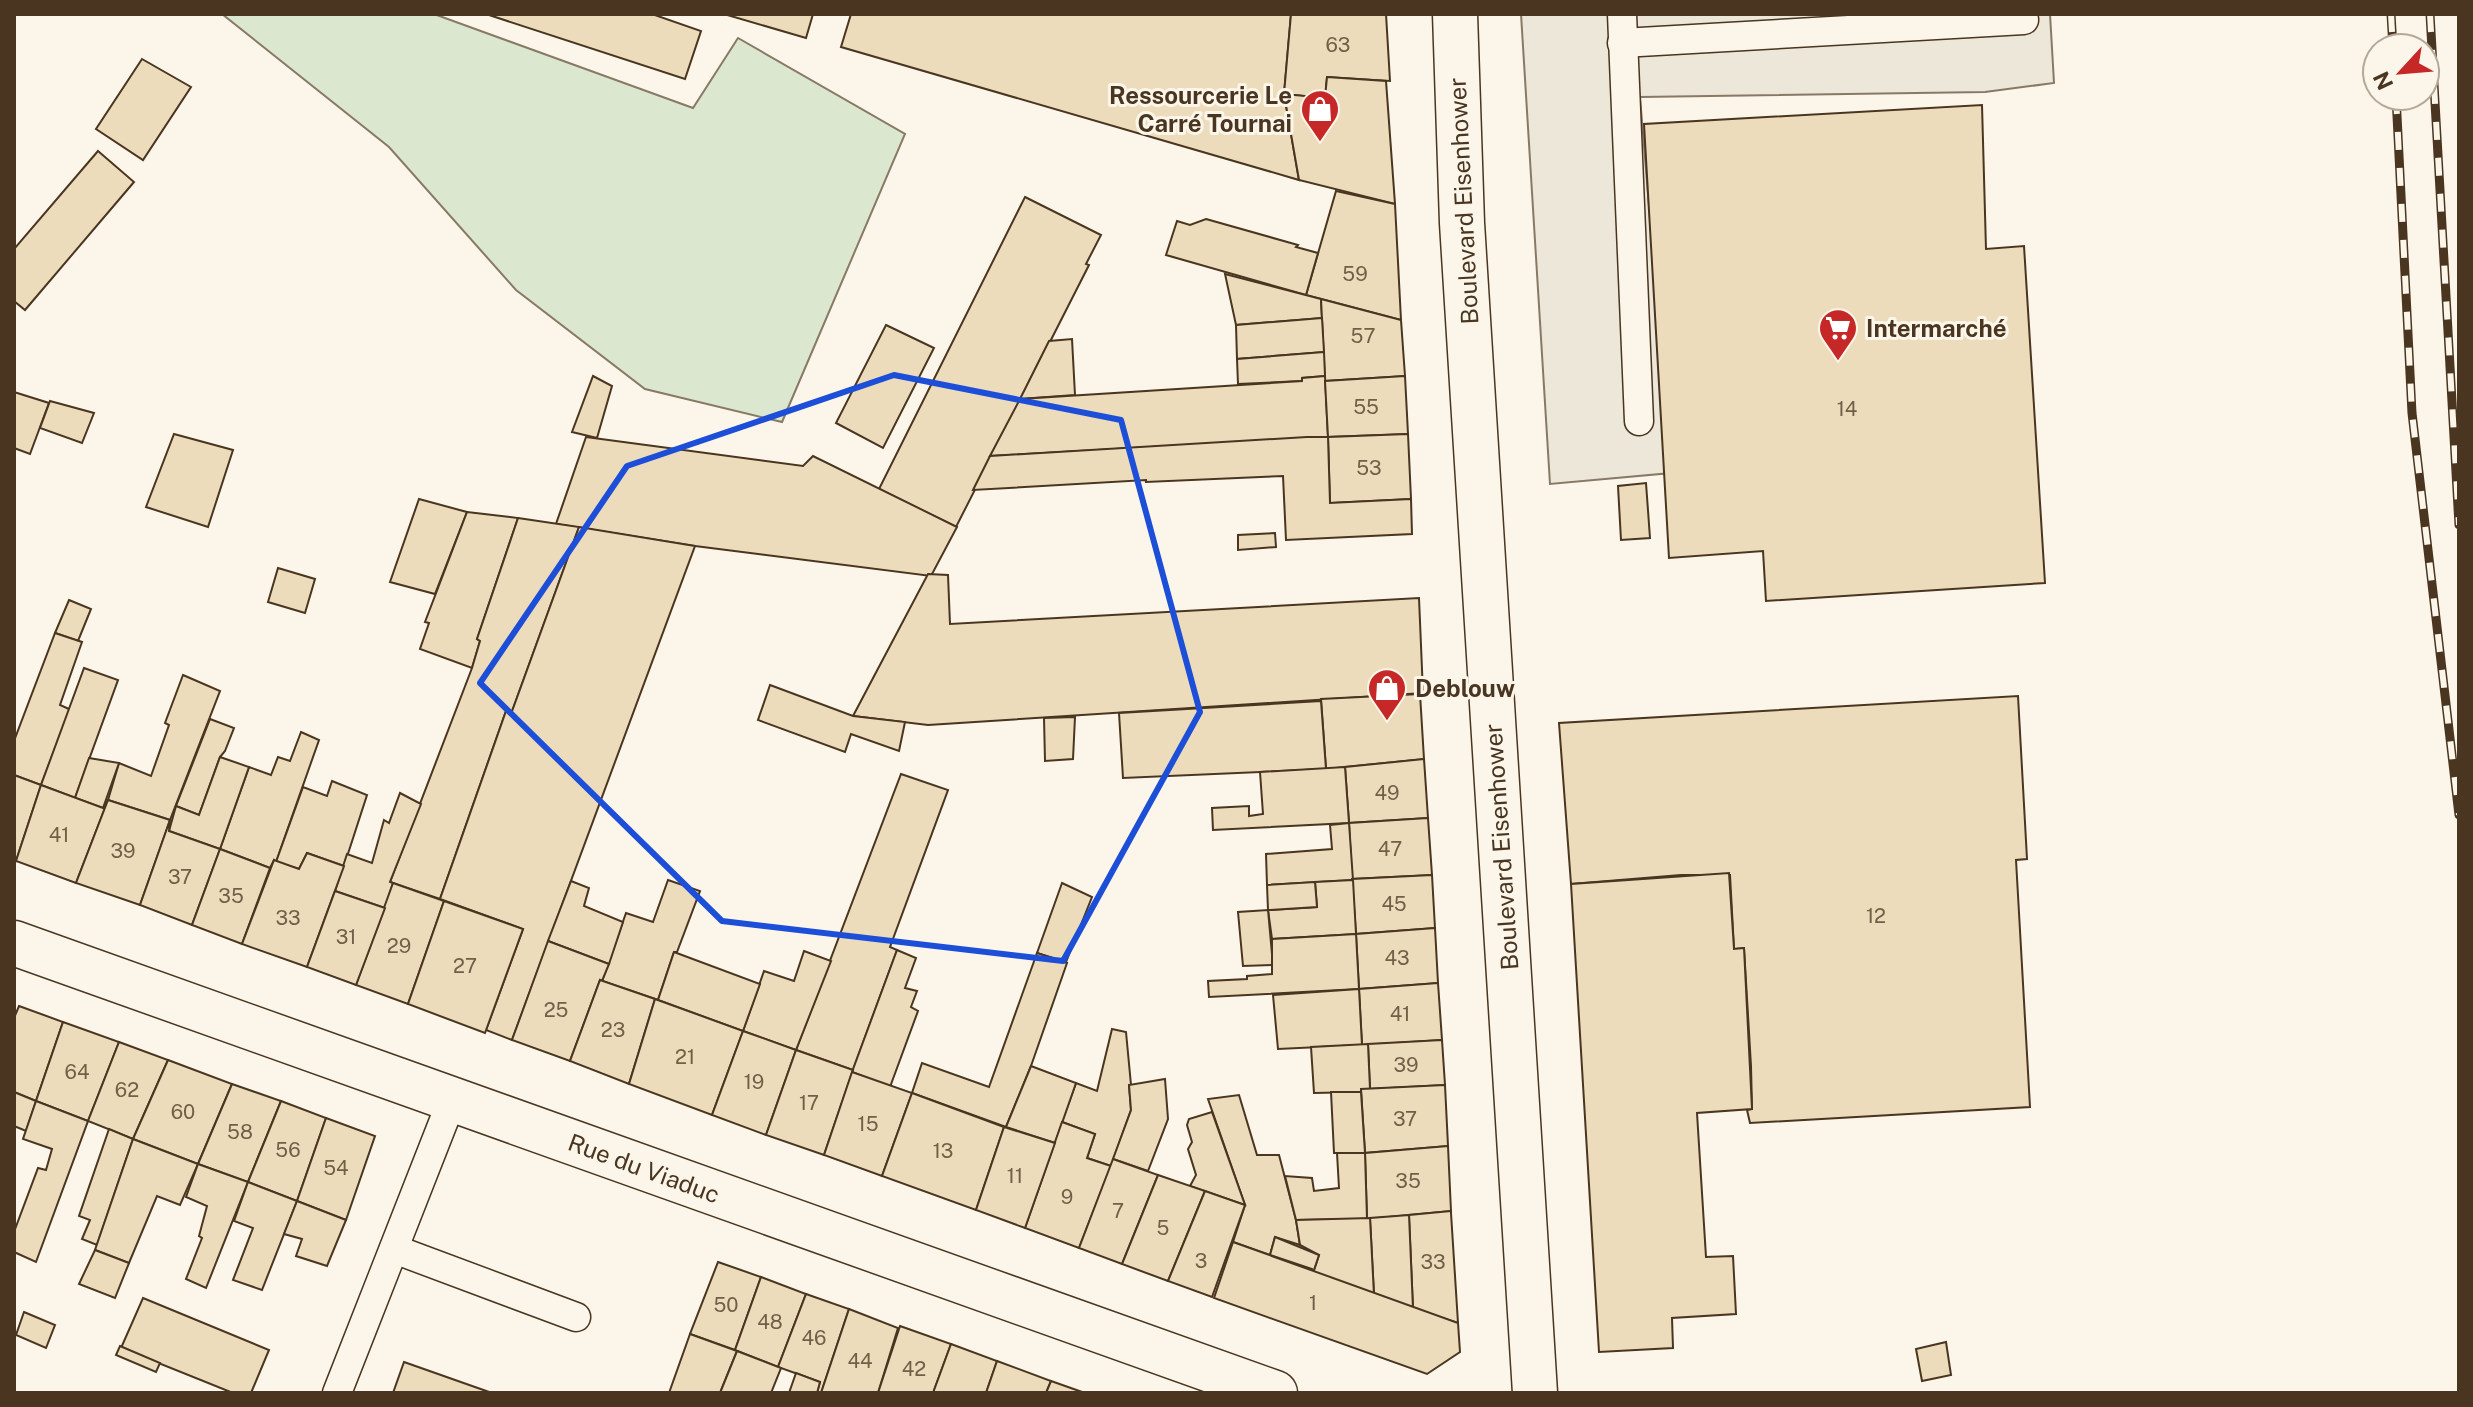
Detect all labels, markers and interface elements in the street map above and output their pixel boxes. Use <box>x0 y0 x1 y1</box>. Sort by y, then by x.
north arrow <box>2361 32 2441 112</box>
house number: 63 <box>1326 33 1350 57</box>
text: N <box>2368 67 2398 94</box>
street label: Boulevard Eisenhower <box>1443 77 1483 325</box>
place label: Ressourcerie Le Carré Tournai <box>1109 81 1292 137</box>
shop icon: Ressourcerie Le Carré Tournai <box>1299 88 1341 143</box>
house number: 59 <box>1342 262 1368 286</box>
supermarket icon: Intermarché <box>1817 307 1859 362</box>
place label: Intermarché <box>1866 314 2006 342</box>
house number: 57 <box>1351 324 1375 348</box>
house number: 55 <box>1353 395 1379 419</box>
house number: 14 <box>1837 397 1857 421</box>
house number: 53 <box>1356 456 1382 480</box>
shop icon: Deblouw <box>1366 667 1408 722</box>
place label: Deblouw <box>1415 674 1515 702</box>
street label: Boulevard Eisenhower <box>1478 723 1524 971</box>
house number: 49 <box>1374 781 1400 805</box>
house number: 41 <box>49 823 69 847</box>
house number: 47 <box>1378 837 1402 861</box>
house number: 39 <box>111 839 135 863</box>
house number: 37 <box>168 865 192 889</box>
house number: 35 <box>218 884 244 908</box>
house number: 45 <box>1381 892 1407 916</box>
house number: 12 <box>1866 904 1886 928</box>
house number: 33 <box>275 906 301 930</box>
house number: 31 <box>336 925 356 949</box>
house number: 29 <box>387 934 411 958</box>
house number: 43 <box>1384 946 1410 970</box>
house number: 27 <box>453 954 477 978</box>
house number: 25 <box>544 998 568 1022</box>
house number: 41 <box>1390 1002 1410 1026</box>
house number: 23 <box>601 1018 625 1042</box>
house number: 21 <box>675 1045 695 1069</box>
house number: 39 <box>1394 1053 1418 1077</box>
house number: 64 <box>65 1060 90 1084</box>
house number: 19 <box>744 1070 764 1094</box>
house number: 62 <box>115 1078 139 1102</box>
house number: 17 <box>799 1091 819 1115</box>
house number: 60 <box>171 1100 195 1124</box>
house number: 37 <box>1393 1107 1417 1131</box>
house number: 15 <box>858 1112 878 1136</box>
house number: 58 <box>227 1120 253 1144</box>
street label: Rue du Viaduc <box>564 1128 724 1208</box>
house number: 56 <box>275 1138 301 1162</box>
house number: 13 <box>933 1139 953 1163</box>
house number: 54 <box>323 1156 349 1180</box>
house number: 11 <box>1007 1164 1023 1188</box>
house number: 35 <box>1395 1169 1421 1193</box>
house number: 9 <box>1061 1185 1073 1209</box>
house number: 7 <box>1112 1199 1124 1223</box>
house number: 5 <box>1157 1216 1169 1240</box>
house number: 3 <box>1195 1249 1207 1273</box>
house number: 33 <box>1420 1250 1446 1274</box>
house number: 1 <box>1309 1291 1317 1315</box>
house number: 50 <box>713 1293 739 1317</box>
house number: 48 <box>757 1310 783 1334</box>
house number: 46 <box>801 1326 827 1350</box>
house number: 44 <box>847 1349 873 1373</box>
house number: 42 <box>902 1357 926 1381</box>

